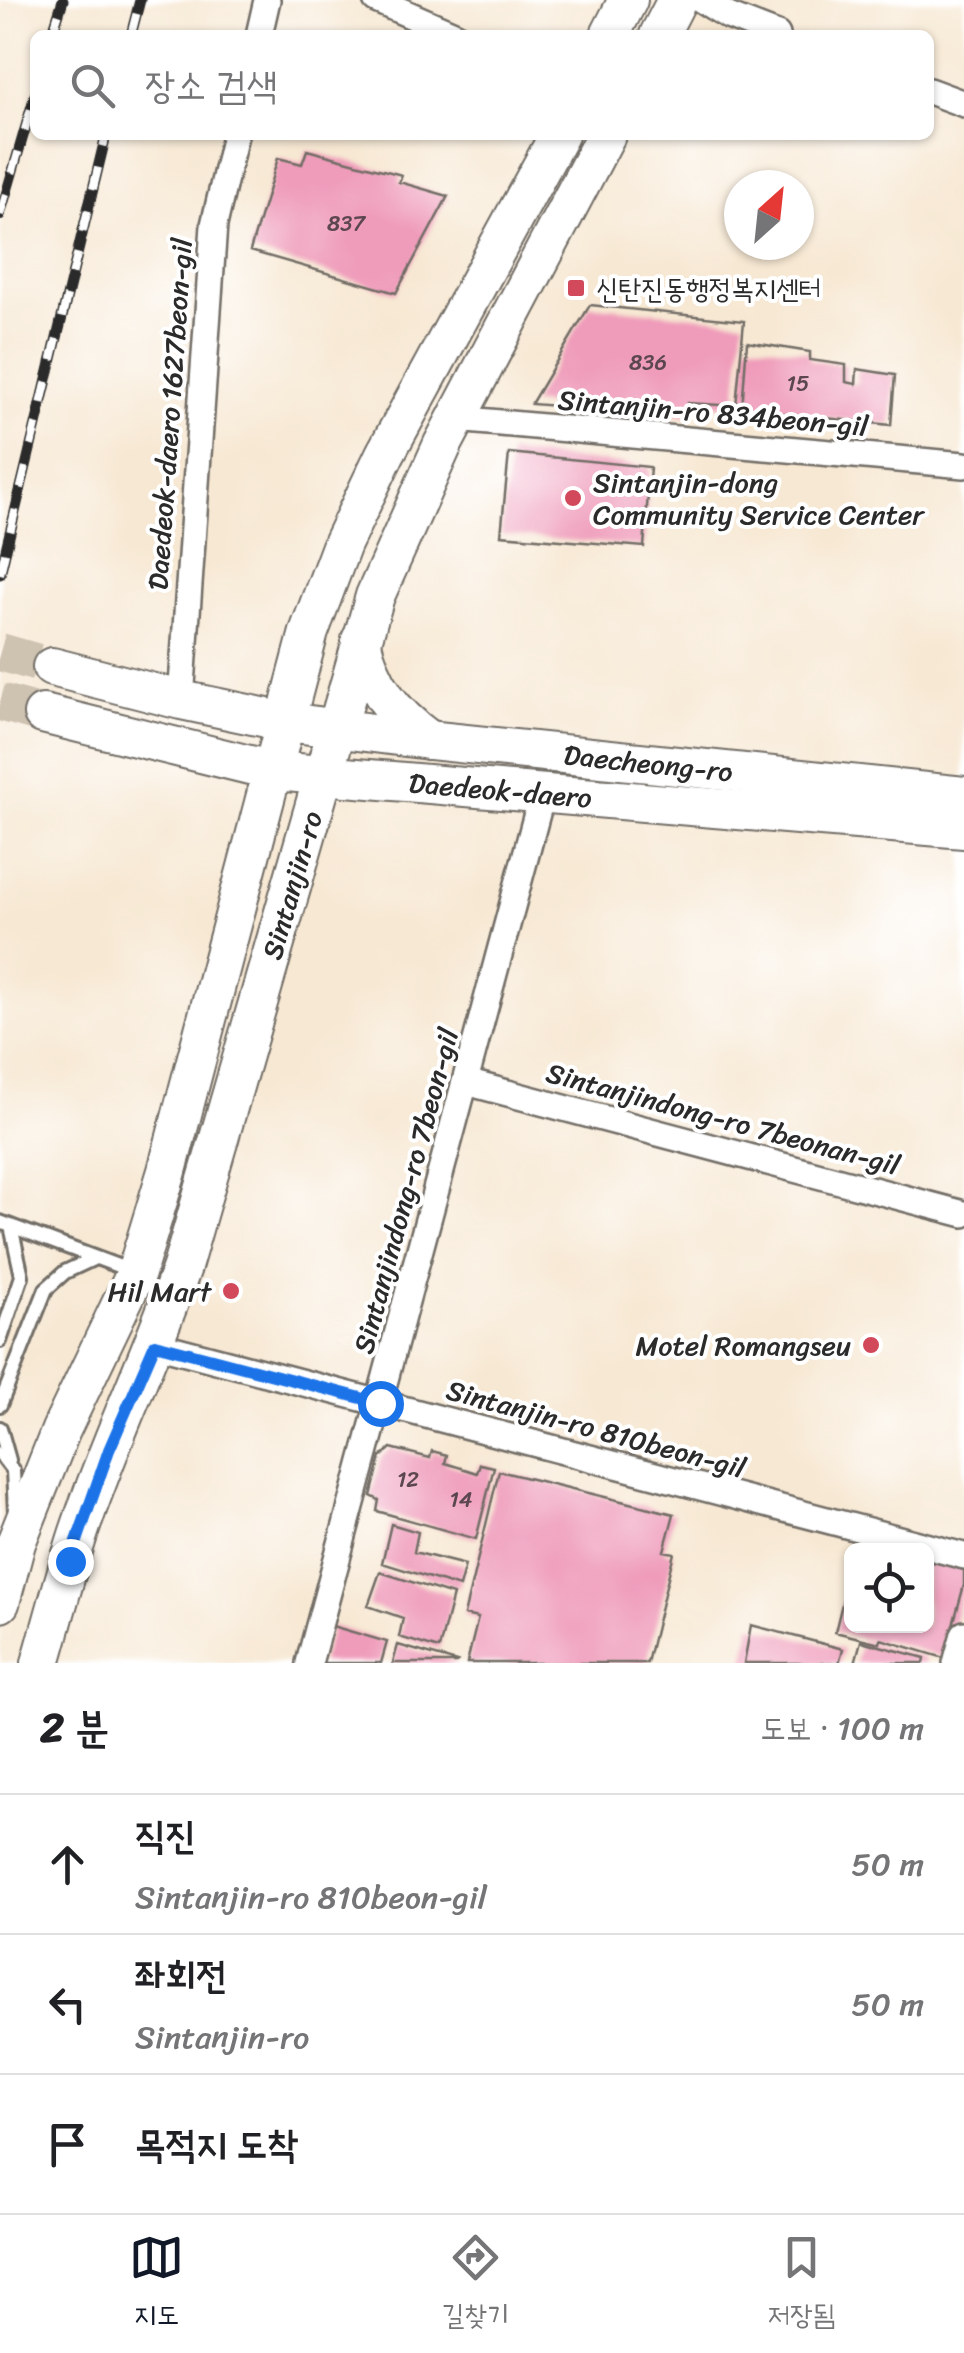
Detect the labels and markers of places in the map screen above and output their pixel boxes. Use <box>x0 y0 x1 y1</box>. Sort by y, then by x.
place label: 신탄진동행정복지센터 <box>596 264 821 313</box>
marker: 신탄진동행정복지센터 <box>565 277 587 299</box>
place label: Sintanjin-dong Community Service Center <box>593 458 925 539</box>
marker: Sintanjin-dong Community Service Center <box>562 487 584 509</box>
place label: Hil Mart <box>107 1267 213 1316</box>
marker: Hil Mart <box>220 1280 242 1302</box>
place label: Motel Romangseu <box>636 1321 851 1370</box>
marker: Motel Romangseu <box>860 1334 882 1356</box>

